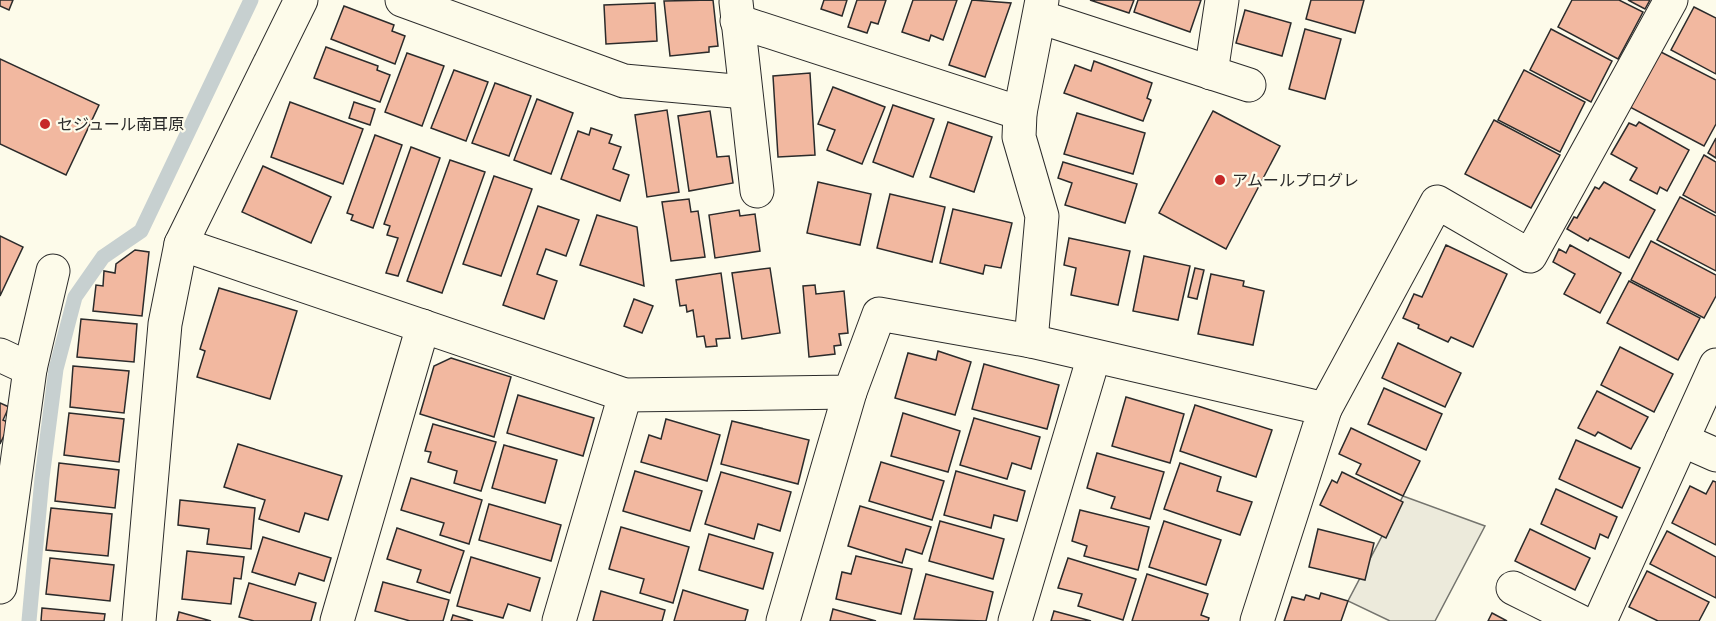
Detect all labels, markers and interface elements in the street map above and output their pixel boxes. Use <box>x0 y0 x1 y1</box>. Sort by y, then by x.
place label: セジュール南耳原 <box>57 114 184 134</box>
marker: セジュール南耳原 <box>38 117 52 131</box>
place label: アムールプログレ <box>1232 170 1359 190</box>
marker: アムールプログレ <box>1213 173 1227 187</box>

